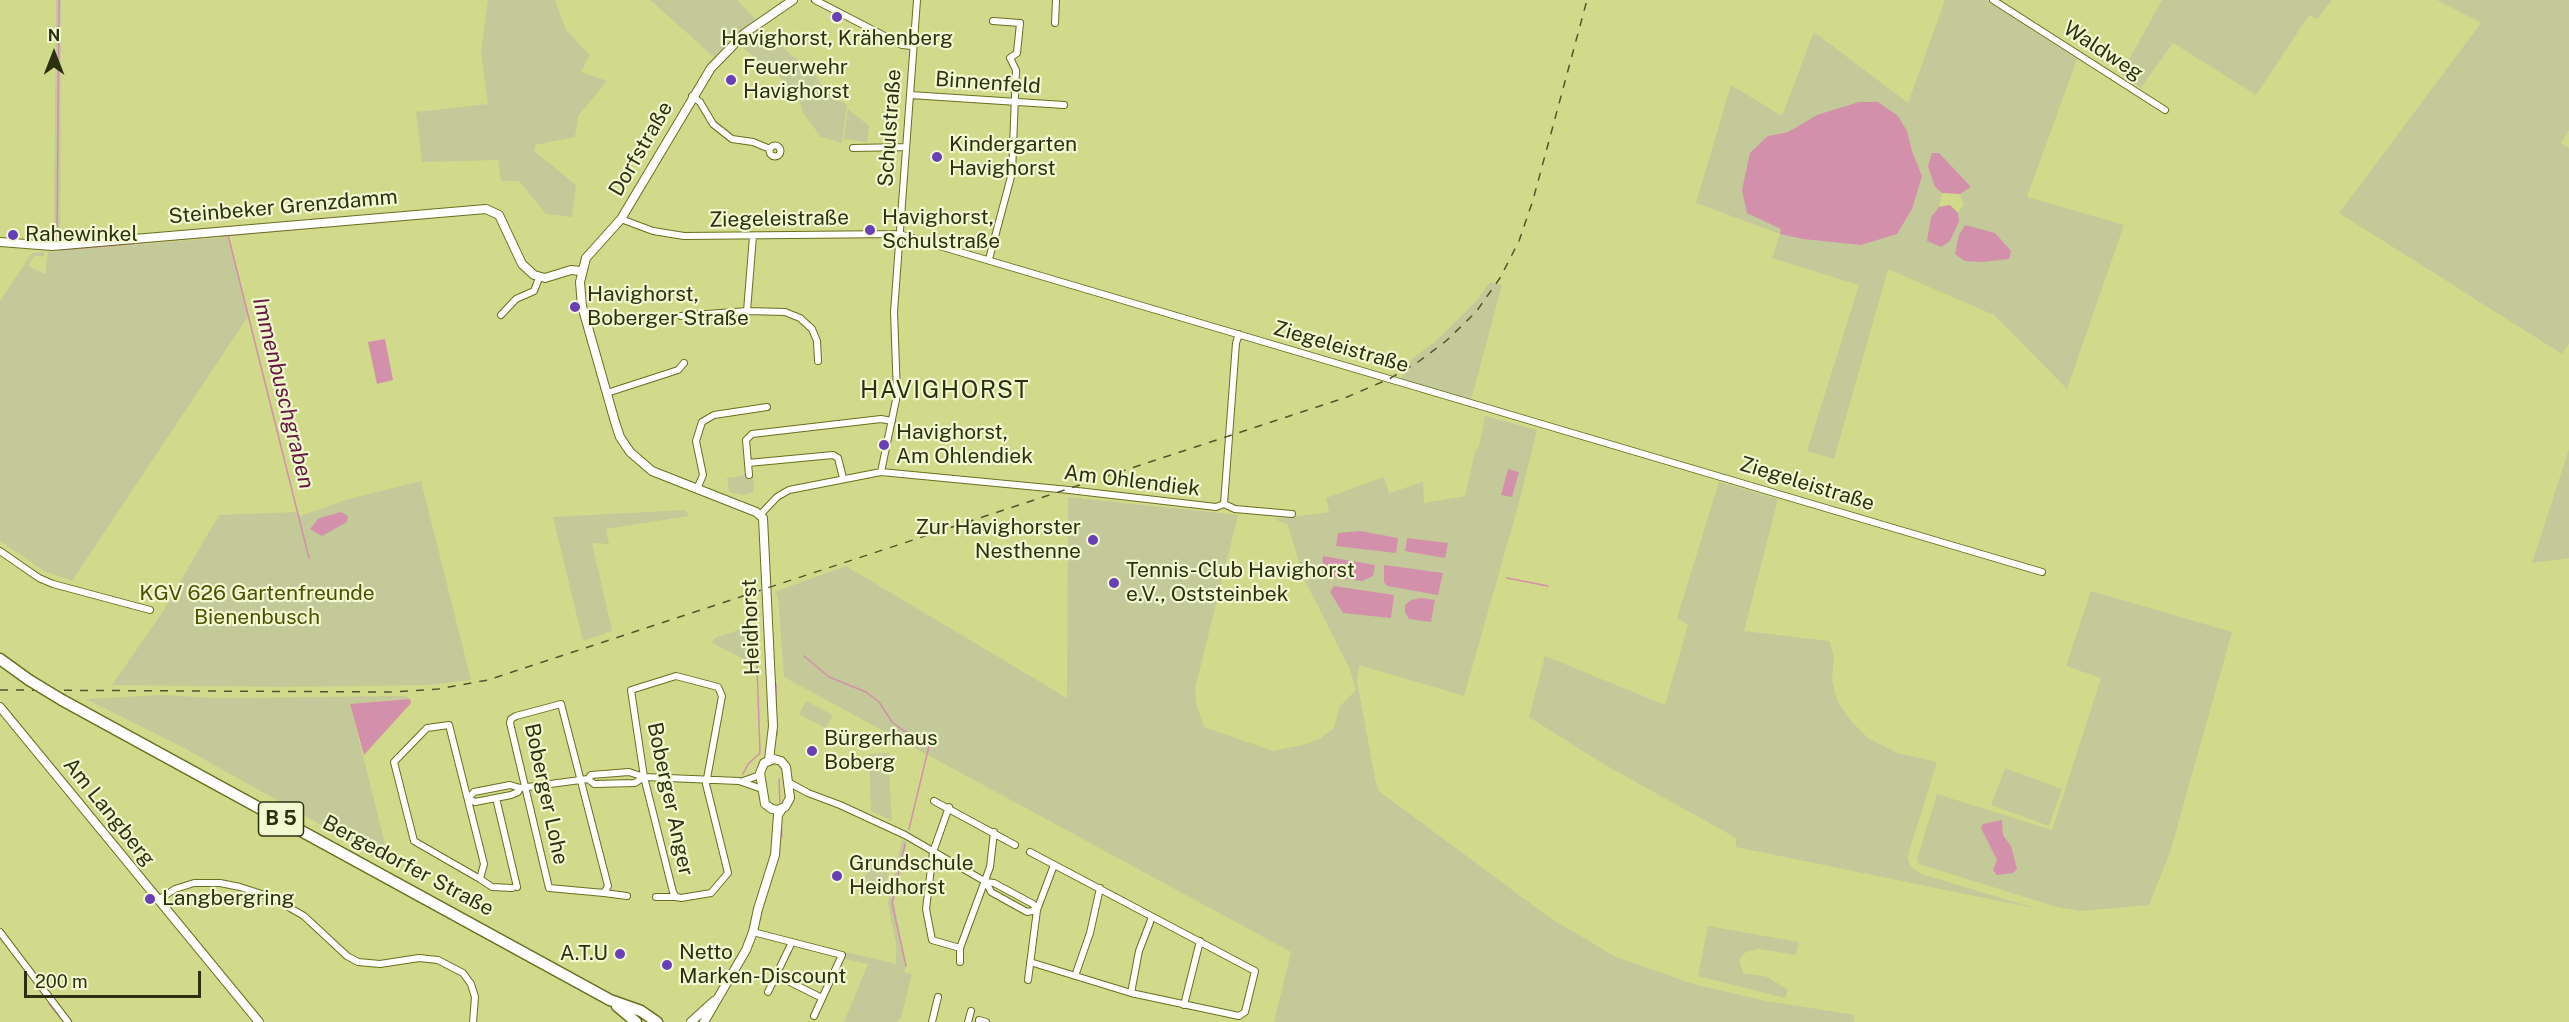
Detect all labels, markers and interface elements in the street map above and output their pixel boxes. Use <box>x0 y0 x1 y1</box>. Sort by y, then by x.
marker: Havighorst, Krähenberg <box>830 10 844 24</box>
street label: Waldweg <box>2058 16 2148 86</box>
north arrow <box>24 24 84 84</box>
text: N <box>48 26 60 45</box>
place label: Havighorst, Krähenberg <box>721 26 953 52</box>
place label: Feuerwehr Havighorst <box>743 55 850 105</box>
street label: Binnenfeld <box>934 67 1042 99</box>
street label: Schulstraße <box>873 68 907 188</box>
marker: Feuerwehr Havighorst <box>724 73 738 87</box>
street label: Dorfstraße <box>604 97 678 201</box>
place label: Kindergarten Havighorst <box>949 132 1077 182</box>
marker: Kindergarten Havighorst <box>930 150 944 164</box>
street label: Steinbeker Grenzdamm <box>167 184 399 230</box>
street label: Ziegeleistraße <box>709 205 849 233</box>
place label: Havighorst, Schulstraße <box>882 205 1000 255</box>
place label: Rahewinkel <box>25 222 138 248</box>
marker: Havighorst, Schulstraße <box>863 223 877 237</box>
marker: Rahewinkel <box>6 228 20 242</box>
place label: Havighorst, Boberger Straße <box>587 282 749 332</box>
water label: Immenbuschgraben <box>246 295 320 491</box>
marker: Havighorst, Boberger Straße <box>568 300 582 314</box>
street label: Ziegeleistraße <box>1270 316 1412 378</box>
district label: HAVIGHORST <box>860 377 1030 405</box>
place label: Havighorst, Am Ohlendiek <box>896 420 1033 470</box>
marker: Havighorst, Am Ohlendiek <box>877 438 891 452</box>
street label: Ziegeleistraße <box>1736 452 1878 516</box>
street label: Am Ohlendiek <box>1062 460 1202 502</box>
place label: Zur Havighorster Nesthenne <box>915 515 1081 565</box>
marker: Zur Havighorster Nesthenne <box>1086 533 1100 547</box>
place label: Tennis-Club Havighorst e.V., Oststeinbek <box>1126 558 1355 608</box>
marker: Tennis-Club Havighorst e.V., Oststeinbek <box>1107 576 1121 590</box>
street label: Heidhorst <box>737 578 765 676</box>
park label: KGV 626 Gartenfreunde Bienenbusch <box>139 581 375 631</box>
street label: Boberger Anger <box>641 720 699 878</box>
street label: Boberger Lohe <box>519 721 573 867</box>
place label: Bürgerhaus Boberg <box>824 726 938 776</box>
marker: Bürgerhaus Boberg <box>805 744 819 758</box>
street label: Am Langberg <box>58 753 160 871</box>
road number: B 5 <box>258 802 304 836</box>
street label: Bergedorfer Straße <box>318 810 498 922</box>
place label: Grundschule Heidhorst <box>849 851 974 901</box>
marker: Grundschule Heidhorst <box>830 869 844 883</box>
place label: Langbergring <box>162 886 295 912</box>
marker: Langbergring <box>143 892 157 906</box>
place label: Netto Marken-Discount <box>679 940 846 990</box>
place label: A.T.U <box>560 941 608 967</box>
marker: A.T.U <box>613 947 627 961</box>
marker: Netto Marken-Discount <box>660 958 674 972</box>
scale bar <box>27 959 204 997</box>
text: 200 m <box>35 971 88 992</box>

